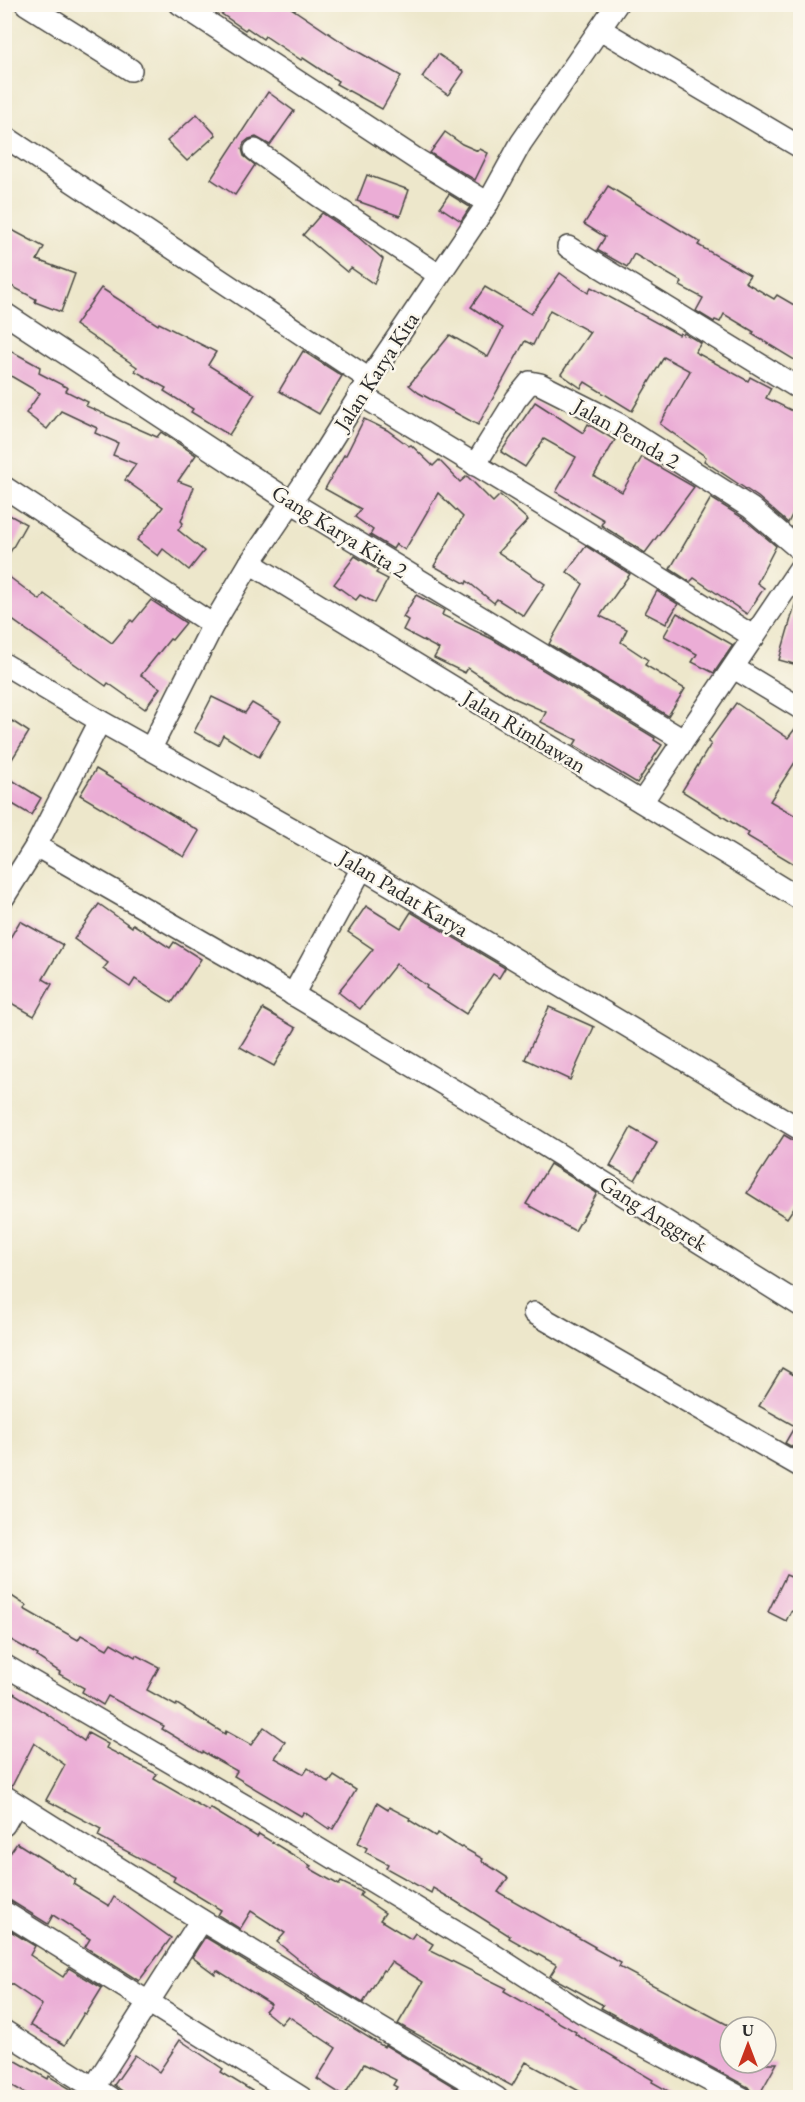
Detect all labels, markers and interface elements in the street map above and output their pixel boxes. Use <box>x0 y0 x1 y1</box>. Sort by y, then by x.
street label: Jalan Karya Kita <box>326 306 426 438</box>
street label: Jalan Pemda 2 <box>567 390 685 476</box>
street label: Gang Karya Kita 2 <box>266 478 414 585</box>
street label: Jalan Rimbawan <box>456 682 592 780</box>
street label: Jalan Padat Karya <box>332 842 474 944</box>
street label: Gang Anggrek <box>594 1169 714 1259</box>
north arrow <box>718 2015 778 2075</box>
text: U <box>742 2020 754 2041</box>

